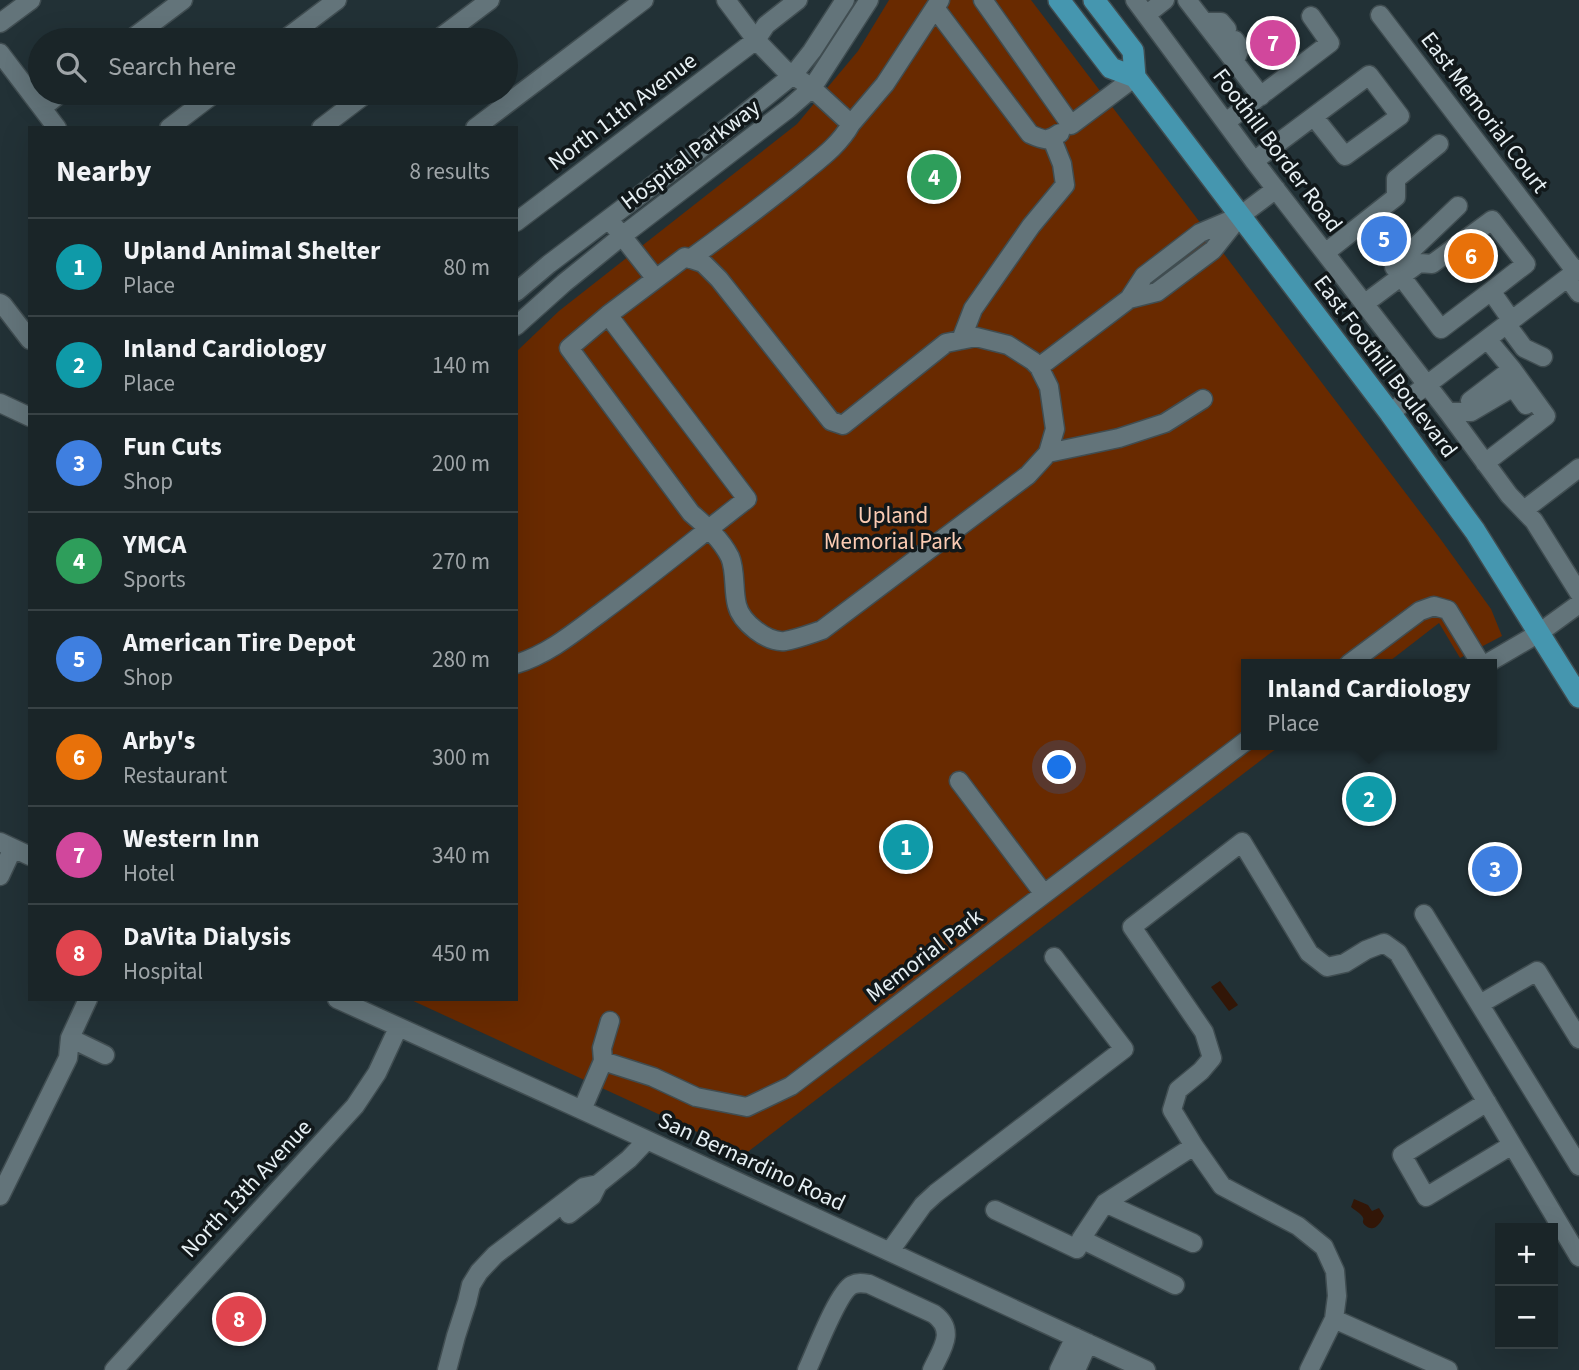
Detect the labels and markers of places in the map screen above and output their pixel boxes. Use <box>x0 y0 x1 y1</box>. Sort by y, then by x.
pin: 7 <box>1250 17 1296 69</box>
pin: 4 <box>911 151 957 203</box>
pin: 5 <box>1361 213 1407 265</box>
pin: 6 <box>1448 230 1494 282</box>
pin: 2 <box>1346 773 1392 825</box>
pin: 1 <box>883 821 929 873</box>
pin: 3 <box>1472 843 1518 895</box>
pin: 8 <box>216 1293 262 1345</box>

